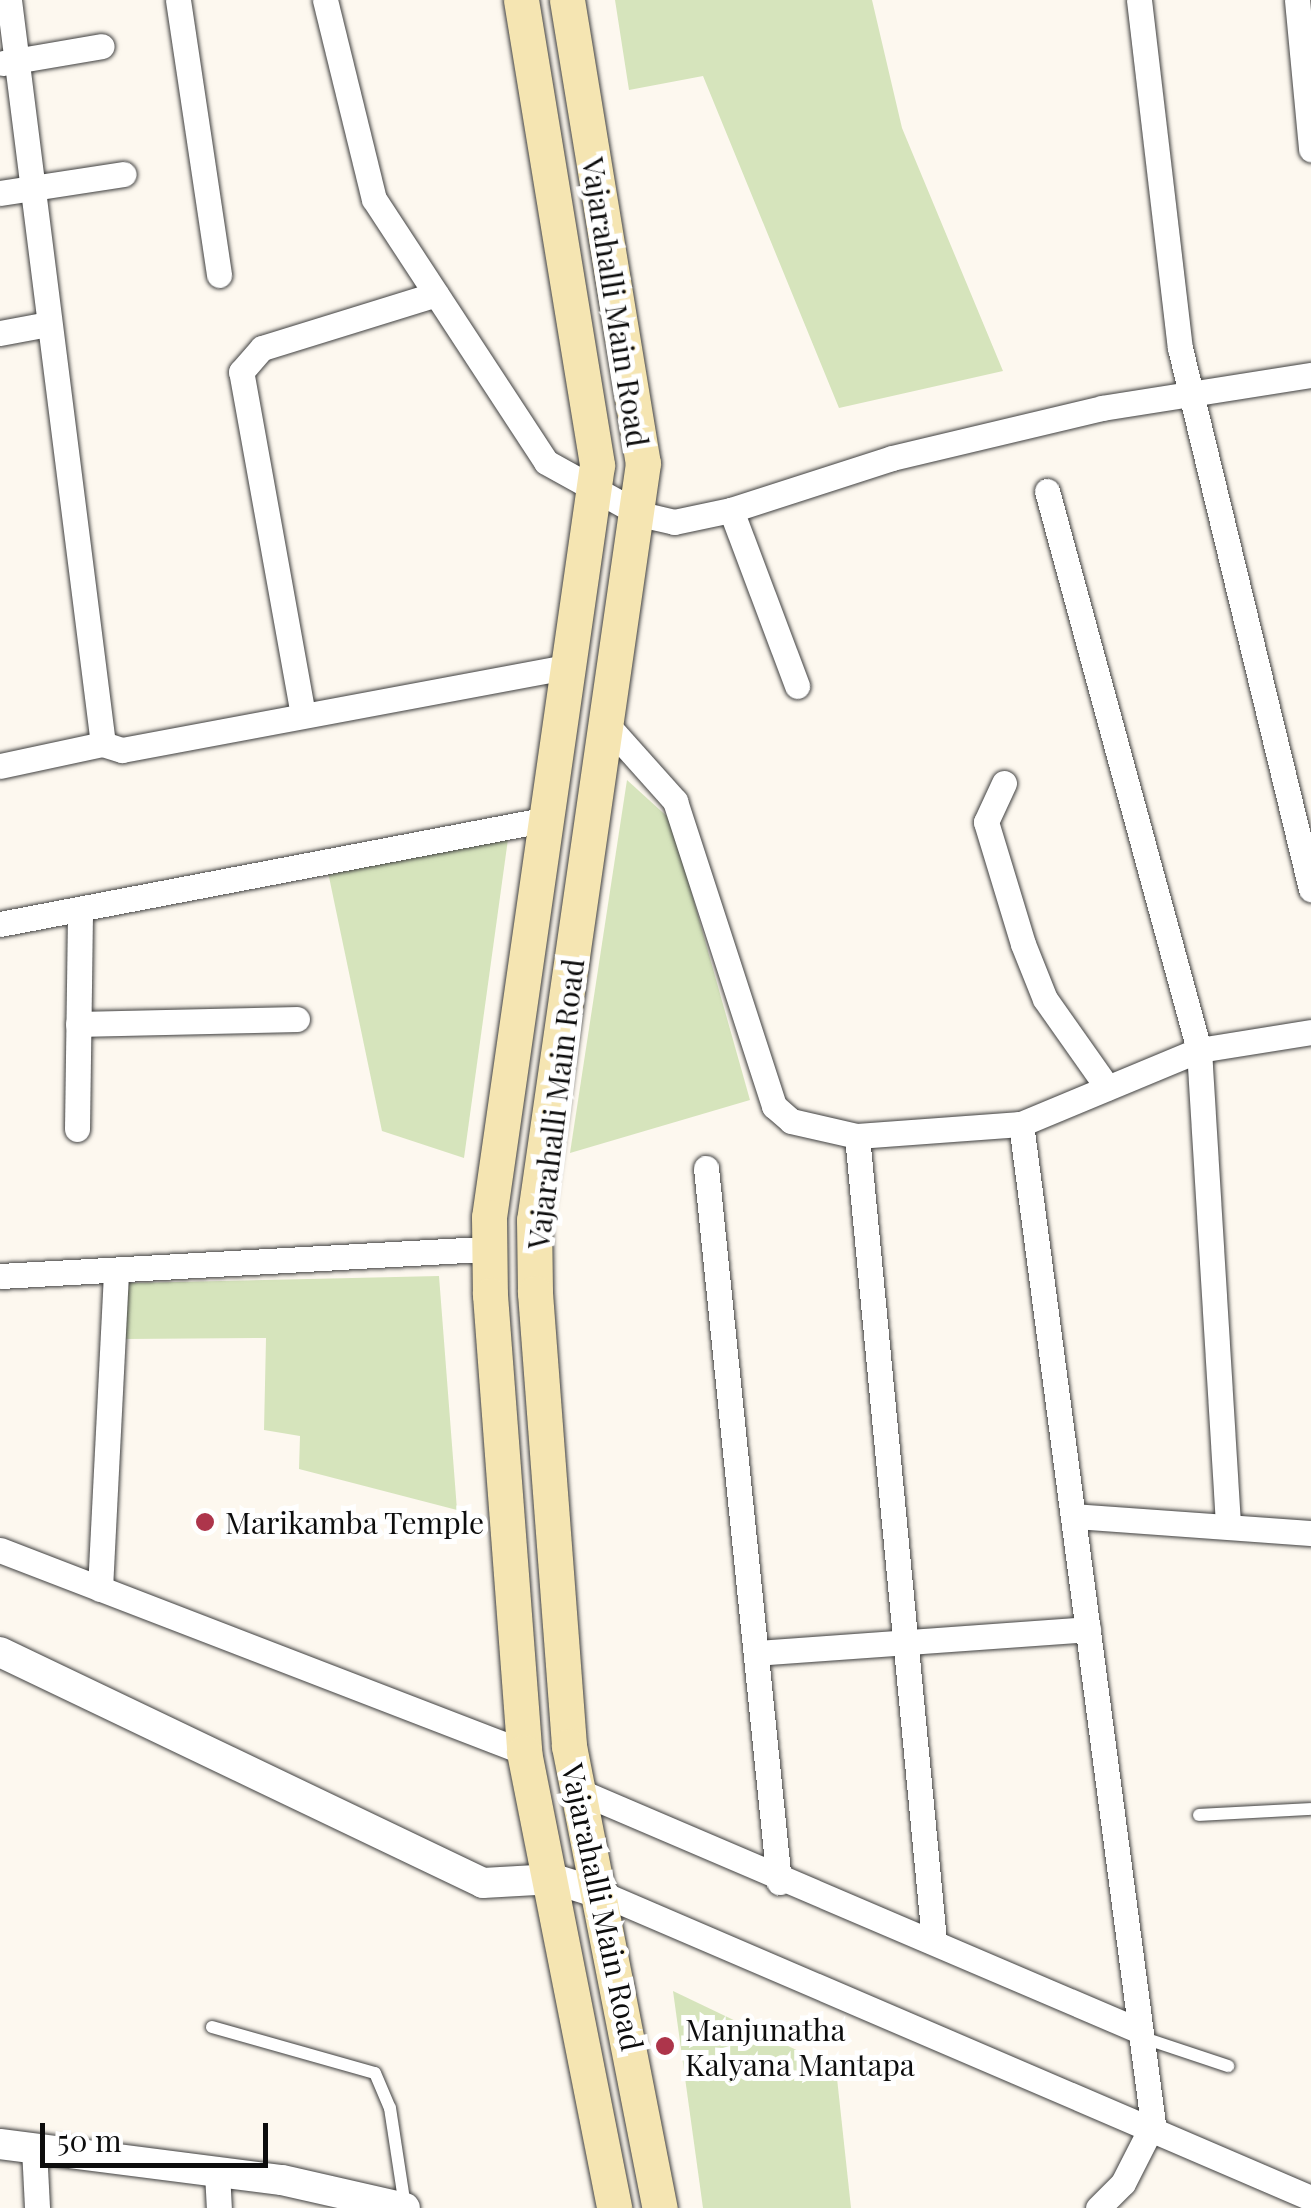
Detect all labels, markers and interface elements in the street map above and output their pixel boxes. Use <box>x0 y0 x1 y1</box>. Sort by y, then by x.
street label: Vajarahalli Main Road <box>575 155 657 449</box>
street label: Vajarahalli Main Road <box>519 957 591 1251</box>
place label: Marikamba Temple <box>225 1504 485 1540</box>
marker: Marikamba Temple <box>194 1511 216 1533</box>
street label: Vajarahalli Main Road <box>555 1760 651 2054</box>
place label: Manjunatha Kalyana Mantapa <box>685 2011 915 2082</box>
marker: Manjunatha Kalyana Mantapa <box>654 2035 676 2057</box>
scale bar <box>45 2103 272 2165</box>
text: 50 m <box>57 2120 122 2160</box>

